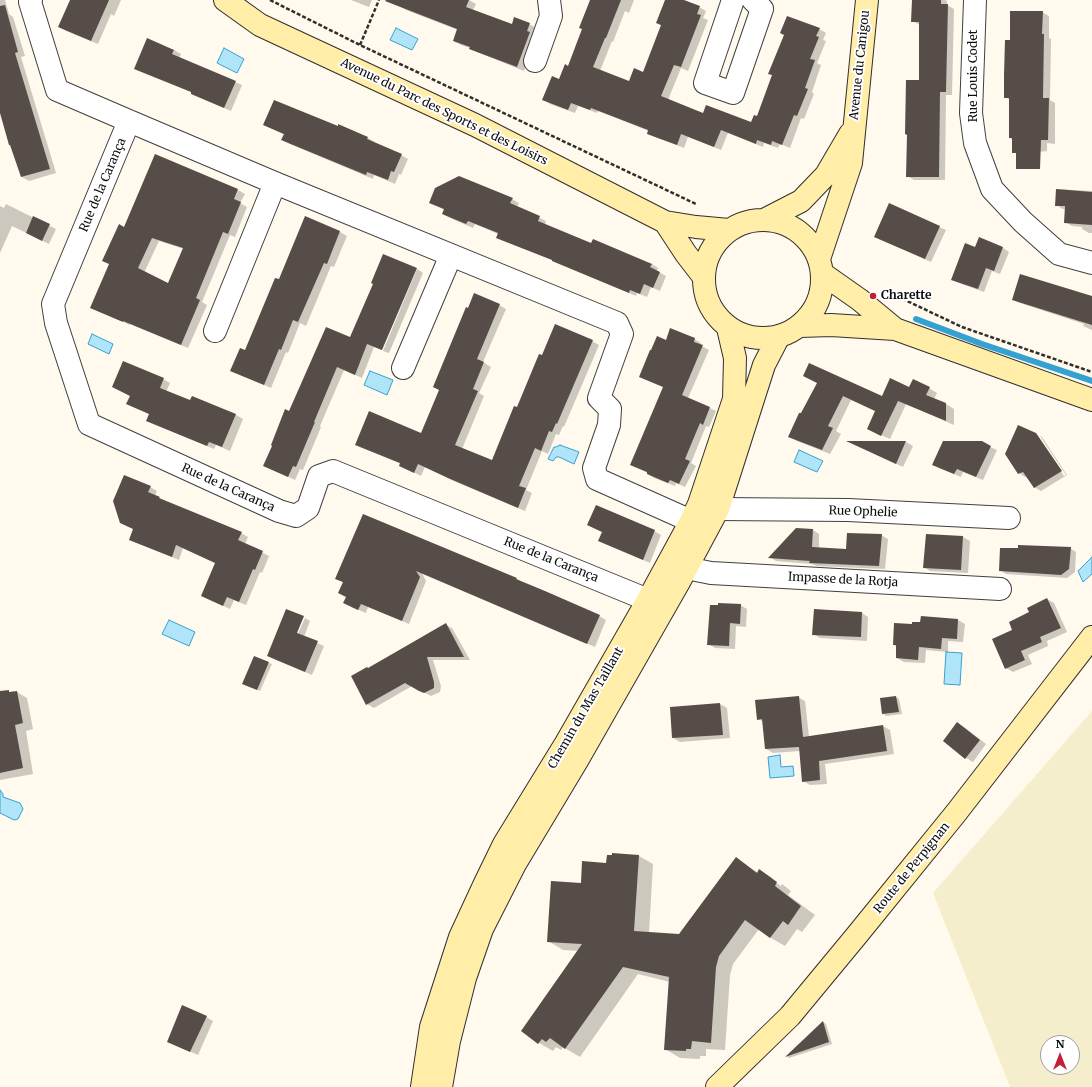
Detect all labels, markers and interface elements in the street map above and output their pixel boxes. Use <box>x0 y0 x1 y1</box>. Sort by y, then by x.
street label: Avenue du Canigou <box>847 9 873 121</box>
street label: Rue Louis Codet <box>967 30 981 122</box>
street label: Avenue du Parc des Sports et des Loisirs <box>338 55 550 169</box>
street label: Rue de la Carança <box>77 136 129 234</box>
place label: Charette <box>881 289 931 303</box>
marker: Charette <box>868 291 878 301</box>
street label: Rue de la Carança <box>179 461 277 515</box>
street label: Rue Ophelie <box>828 504 898 520</box>
street label: Rue de la Carança <box>502 534 600 586</box>
street label: Impasse de la Rotja <box>788 570 898 590</box>
street label: Chemin du Mas Taillant <box>545 645 627 771</box>
street label: Route de Perpignan <box>871 820 953 916</box>
north arrow <box>1040 1035 1080 1075</box>
text: N <box>1056 1037 1064 1051</box>

